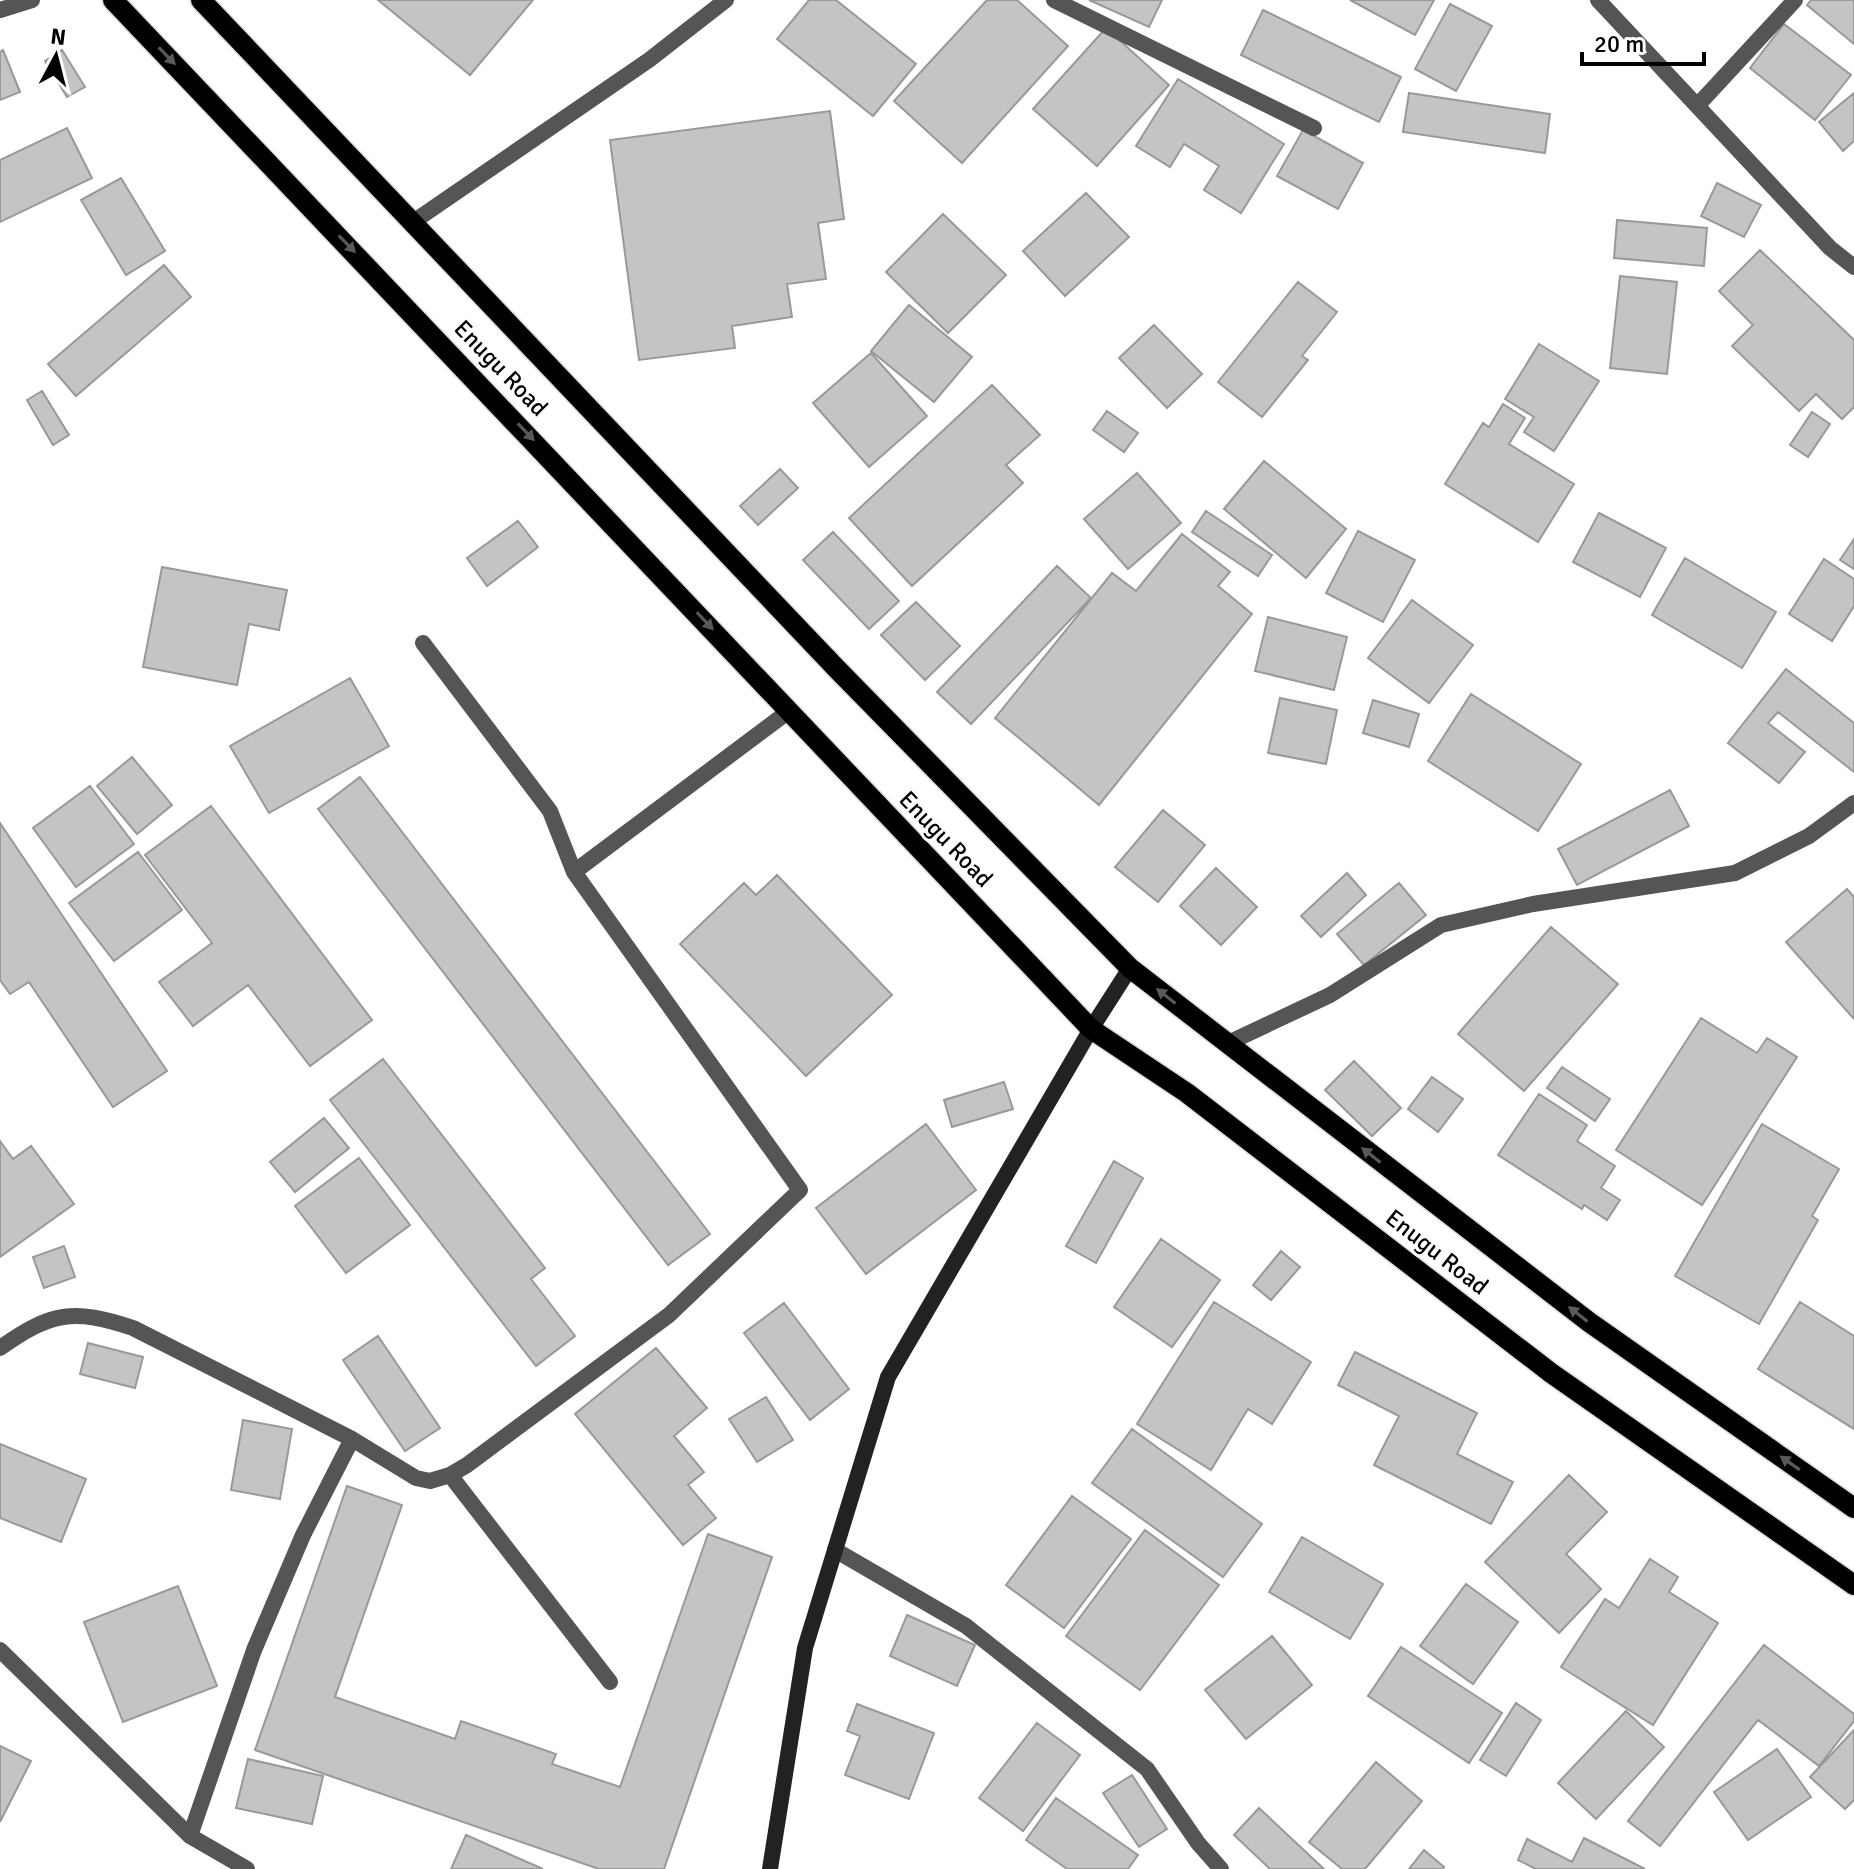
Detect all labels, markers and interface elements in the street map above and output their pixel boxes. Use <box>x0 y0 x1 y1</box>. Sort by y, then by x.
north arrow <box>16 16 96 96</box>
scale bar <box>1582 16 1704 66</box>
text: N <box>49 22 68 51</box>
text: 20 m <box>1594 29 1644 59</box>
one-way arrow <box>157 46 176 65</box>
one-way arrow <box>337 234 355 253</box>
street label: Enugu Road <box>448 314 554 422</box>
one-way arrow <box>517 422 535 441</box>
one-way arrow <box>696 611 714 630</box>
street label: Enugu Road <box>893 785 999 893</box>
one-way arrow <box>1156 989 1176 1005</box>
one-way arrow <box>1361 1148 1382 1164</box>
street label: Enugu Road <box>1380 1203 1494 1301</box>
one-way arrow <box>1567 1306 1588 1322</box>
one-way arrow <box>1780 1456 1801 1471</box>

